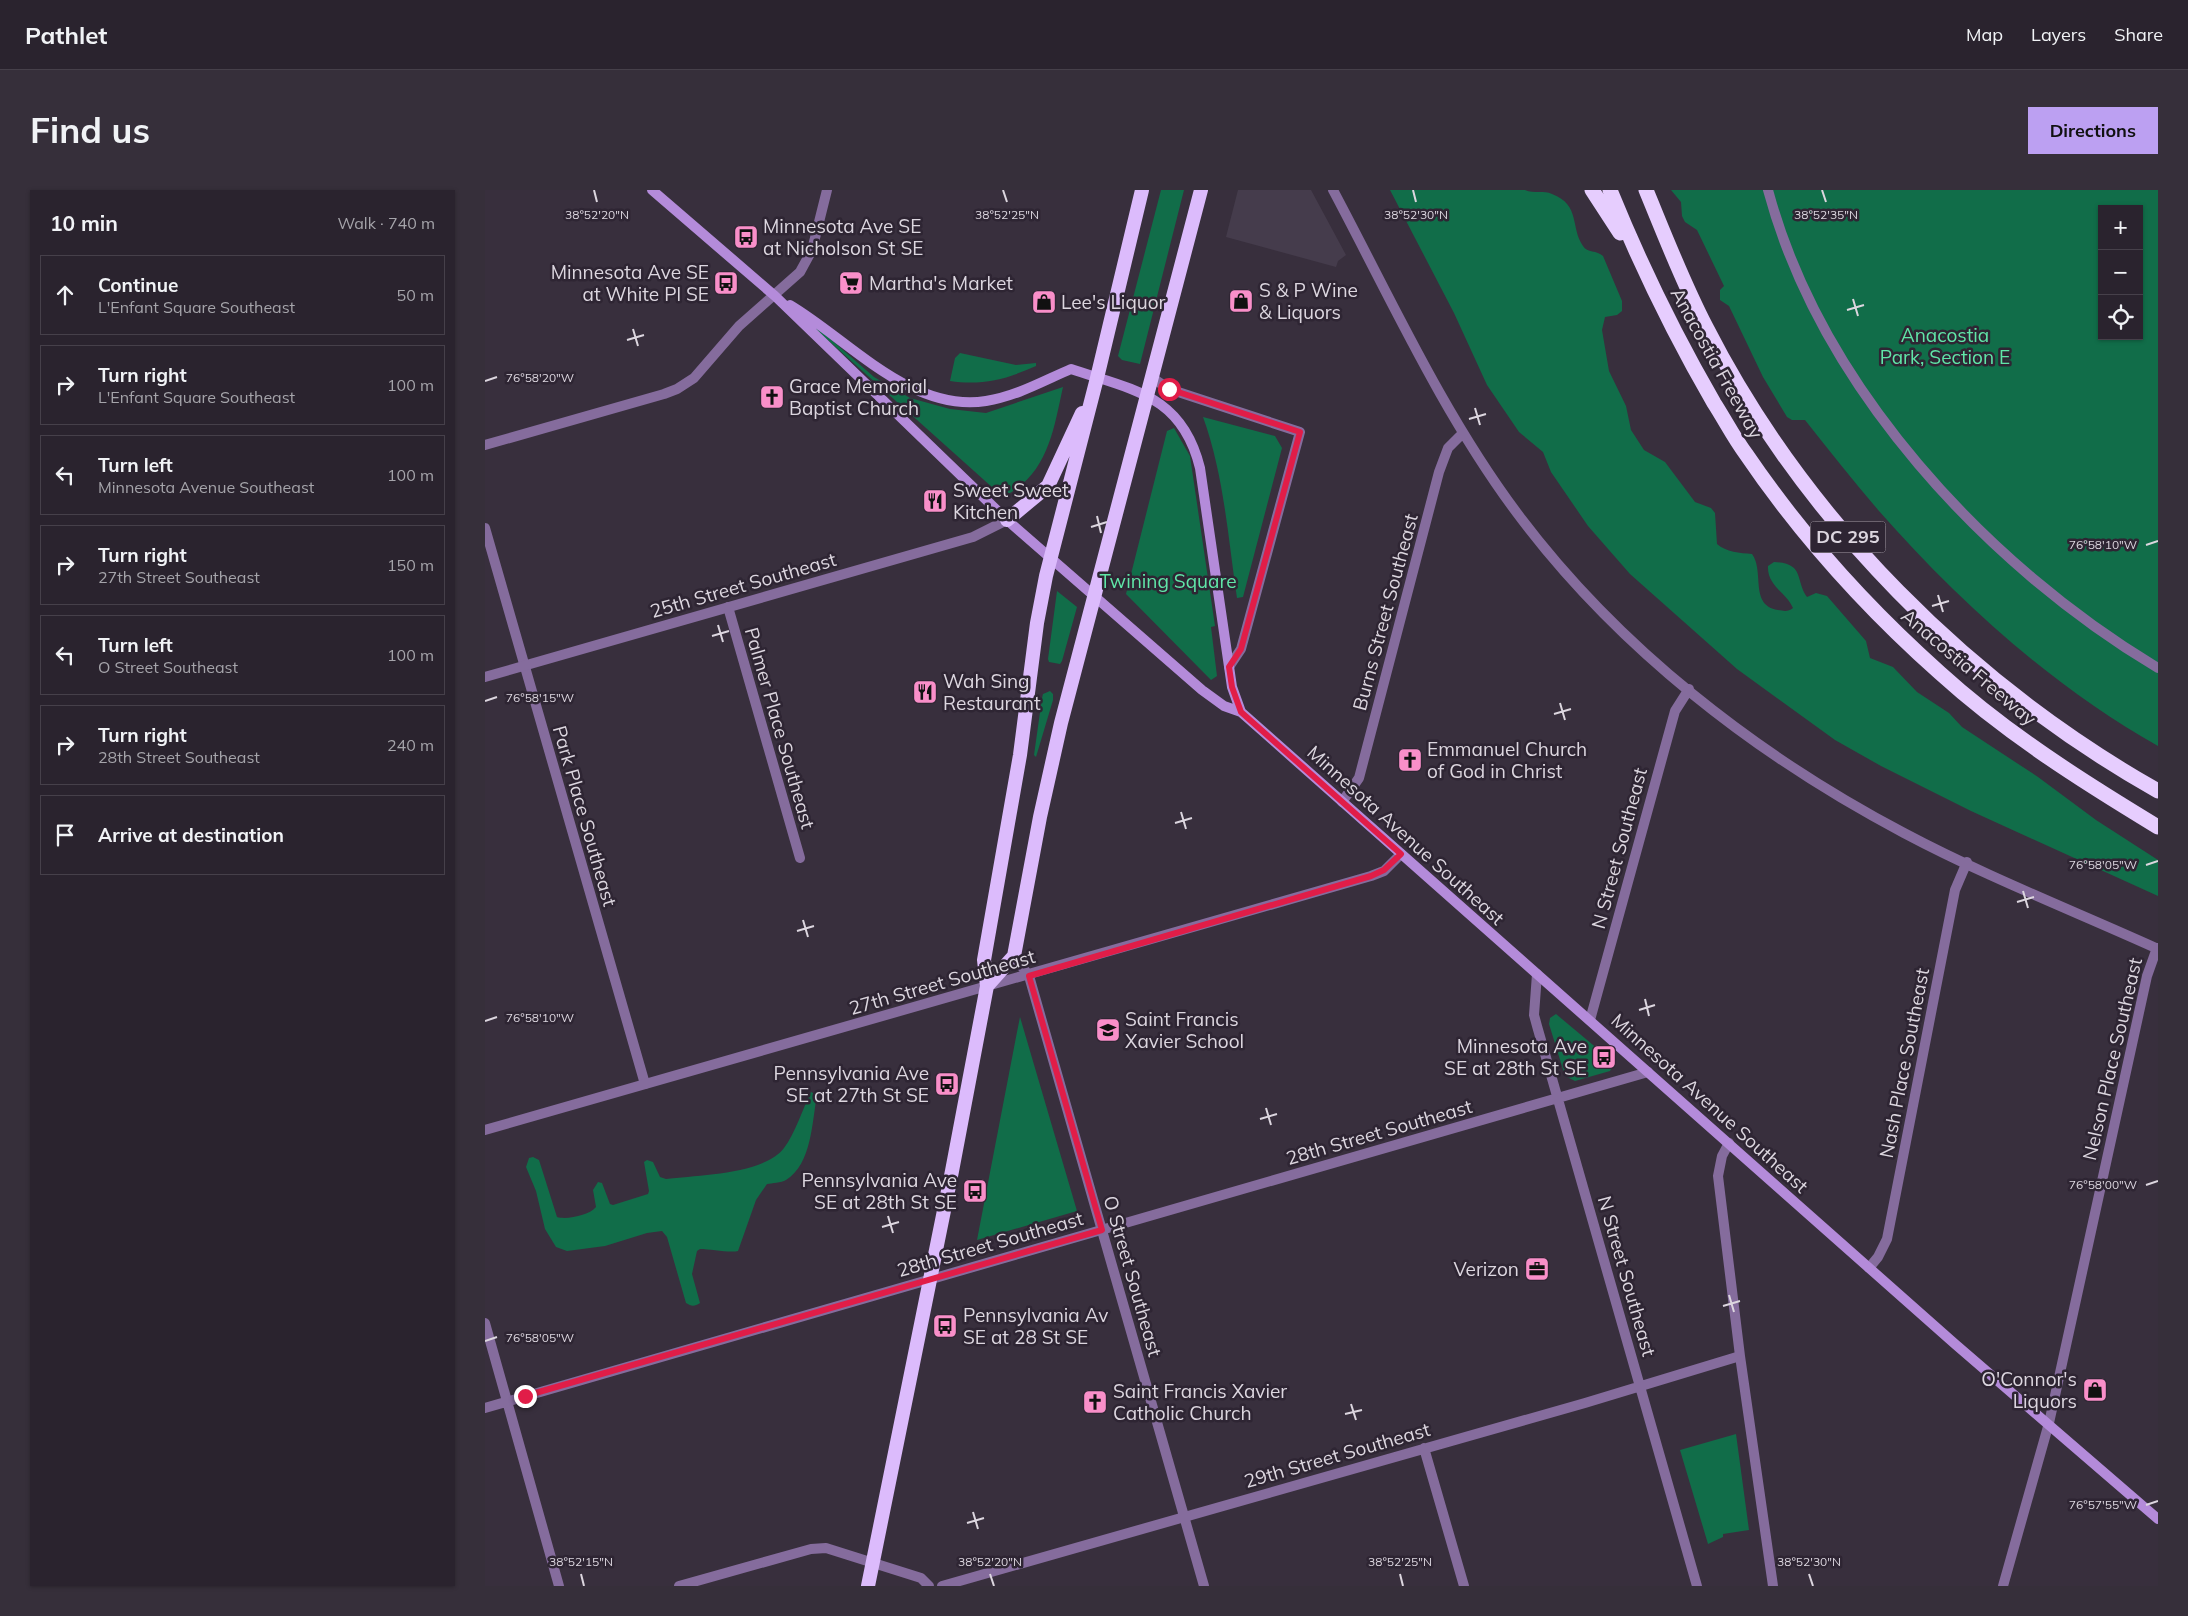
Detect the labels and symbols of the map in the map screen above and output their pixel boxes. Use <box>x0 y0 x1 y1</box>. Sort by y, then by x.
text: 38°52'20"N <box>565 207 629 222</box>
text: 38°52'25"N <box>975 207 1039 222</box>
text: 38°52'30"N <box>1384 207 1448 222</box>
text: 38°52'35"N <box>1794 207 1858 222</box>
place label: Minnesota Ave SE at Nicholson St SE <box>763 214 923 260</box>
bus stop icon: Minnesota Ave SE at Nicholson St SE <box>733 224 759 250</box>
place label: Minnesota Ave SE at White Pl SE <box>551 260 709 306</box>
bus stop icon: Minnesota Ave SE at White Pl SE <box>713 270 739 296</box>
supermarket icon: Martha's Market <box>838 270 864 296</box>
place label: Martha's Market <box>869 271 1013 295</box>
place label: S & P Wine & Liquors <box>1259 278 1358 324</box>
street label: Anacostia Freeway <box>1666 283 1768 443</box>
shop icon: S & P Wine & Liquors <box>1228 288 1254 314</box>
shop icon: Lee's Liquor <box>1031 289 1057 315</box>
place label: Lee's Liquor <box>1061 290 1166 314</box>
park label: Anacostia Park, Section E <box>1880 323 2010 369</box>
text: 76°58'20"W <box>506 370 574 385</box>
place label: Grace Memorial Baptist Church <box>789 374 927 420</box>
route start <box>1158 378 1181 401</box>
church icon: Grace Memorial Baptist Church <box>759 384 785 410</box>
place label: Sweet Sweet Kitchen <box>953 478 1069 524</box>
restaurant icon: Sweet Sweet Kitchen <box>922 488 948 514</box>
street label: Burns Street Southeast <box>1347 511 1423 713</box>
road number: DC 295 <box>1811 522 1885 552</box>
text: 76°58'10"W <box>2069 537 2137 552</box>
street label: 25th Street Southeast <box>647 547 839 623</box>
park label: Twining Square <box>1099 569 1237 593</box>
street label: Anacostia Freeway <box>1897 604 2041 730</box>
street label: Palmer Place Southeast <box>740 624 820 832</box>
place label: Wah Sing Restaurant <box>943 669 1041 715</box>
restaurant icon: Wah Sing Restaurant <box>912 679 938 705</box>
text: 76°58'15"W <box>506 690 574 705</box>
street label: Park Place Southeast <box>548 723 622 909</box>
place label: Emmanuel Church of God in Christ <box>1427 737 1587 783</box>
street label: Minnesota Avenue Southeast <box>1303 740 1510 930</box>
church icon: Emmanuel Church of God in Christ <box>1397 747 1423 773</box>
street label: N Street Southeast <box>1586 764 1652 931</box>
text: 76°58'05"W <box>2069 857 2137 872</box>
street label: 27th Street Southeast <box>846 944 1038 1020</box>
street label: Nelson Place Southeast <box>2077 955 2147 1163</box>
street label: Nash Place Southeast <box>1874 966 1934 1160</box>
place label: Saint Francis Xavier School <box>1125 1007 1244 1053</box>
street label: Minnesota Avenue Southeast <box>1607 1008 1814 1198</box>
text: 76°58'10"W <box>506 1010 574 1025</box>
school or university icon: Saint Francis Xavier School <box>1095 1017 1121 1043</box>
place label: Minnesota Ave SE at 28th St SE <box>1444 1034 1587 1080</box>
bus stop icon: Minnesota Ave SE at 28th St SE <box>1591 1044 1617 1070</box>
place label: Pennsylvania Ave SE at 27th St SE <box>774 1061 929 1107</box>
bus stop icon: Pennsylvania Ave SE at 27th St SE <box>934 1071 960 1097</box>
street label: 28th Street Southeast <box>1283 1094 1475 1170</box>
place label: Pennsylvania Ave SE at 28th St SE <box>802 1168 957 1214</box>
text: 76°58'00"W <box>2069 1177 2137 1192</box>
bus stop icon: Pennsylvania Ave SE at 28th St SE <box>962 1178 988 1204</box>
street label: O Street Southeast <box>1099 1193 1168 1360</box>
street label: N Street Southeast <box>1593 1193 1661 1359</box>
street label: 28th Street Southeast <box>894 1206 1086 1282</box>
office icon: Verizon <box>1524 1256 1550 1282</box>
place label: Verizon <box>1453 1257 1519 1281</box>
place label: Pennsylvania Av SE at 28 St SE <box>963 1303 1108 1349</box>
bus stop icon: Pennsylvania Av SE at 28 St SE <box>932 1313 958 1339</box>
text: 76°58'05"W <box>506 1330 574 1345</box>
place label: O'Connor's Liquors <box>1981 1367 2077 1413</box>
shop icon: O'Connor's Liquors <box>2082 1377 2108 1403</box>
place label: Saint Francis Xavier Catholic Church <box>1113 1379 1287 1425</box>
route end <box>514 1385 537 1408</box>
church icon: Saint Francis Xavier Catholic Church <box>1082 1389 1108 1415</box>
street label: 29th Street Southeast <box>1241 1417 1433 1493</box>
text: 76°57'55"W <box>2069 1497 2137 1512</box>
text: 38°52'15"N <box>549 1554 613 1569</box>
text: 38°52'20"N <box>958 1554 1022 1569</box>
text: 38°52'25"N <box>1368 1554 1432 1569</box>
text: 38°52'30"N <box>1777 1554 1841 1569</box>

